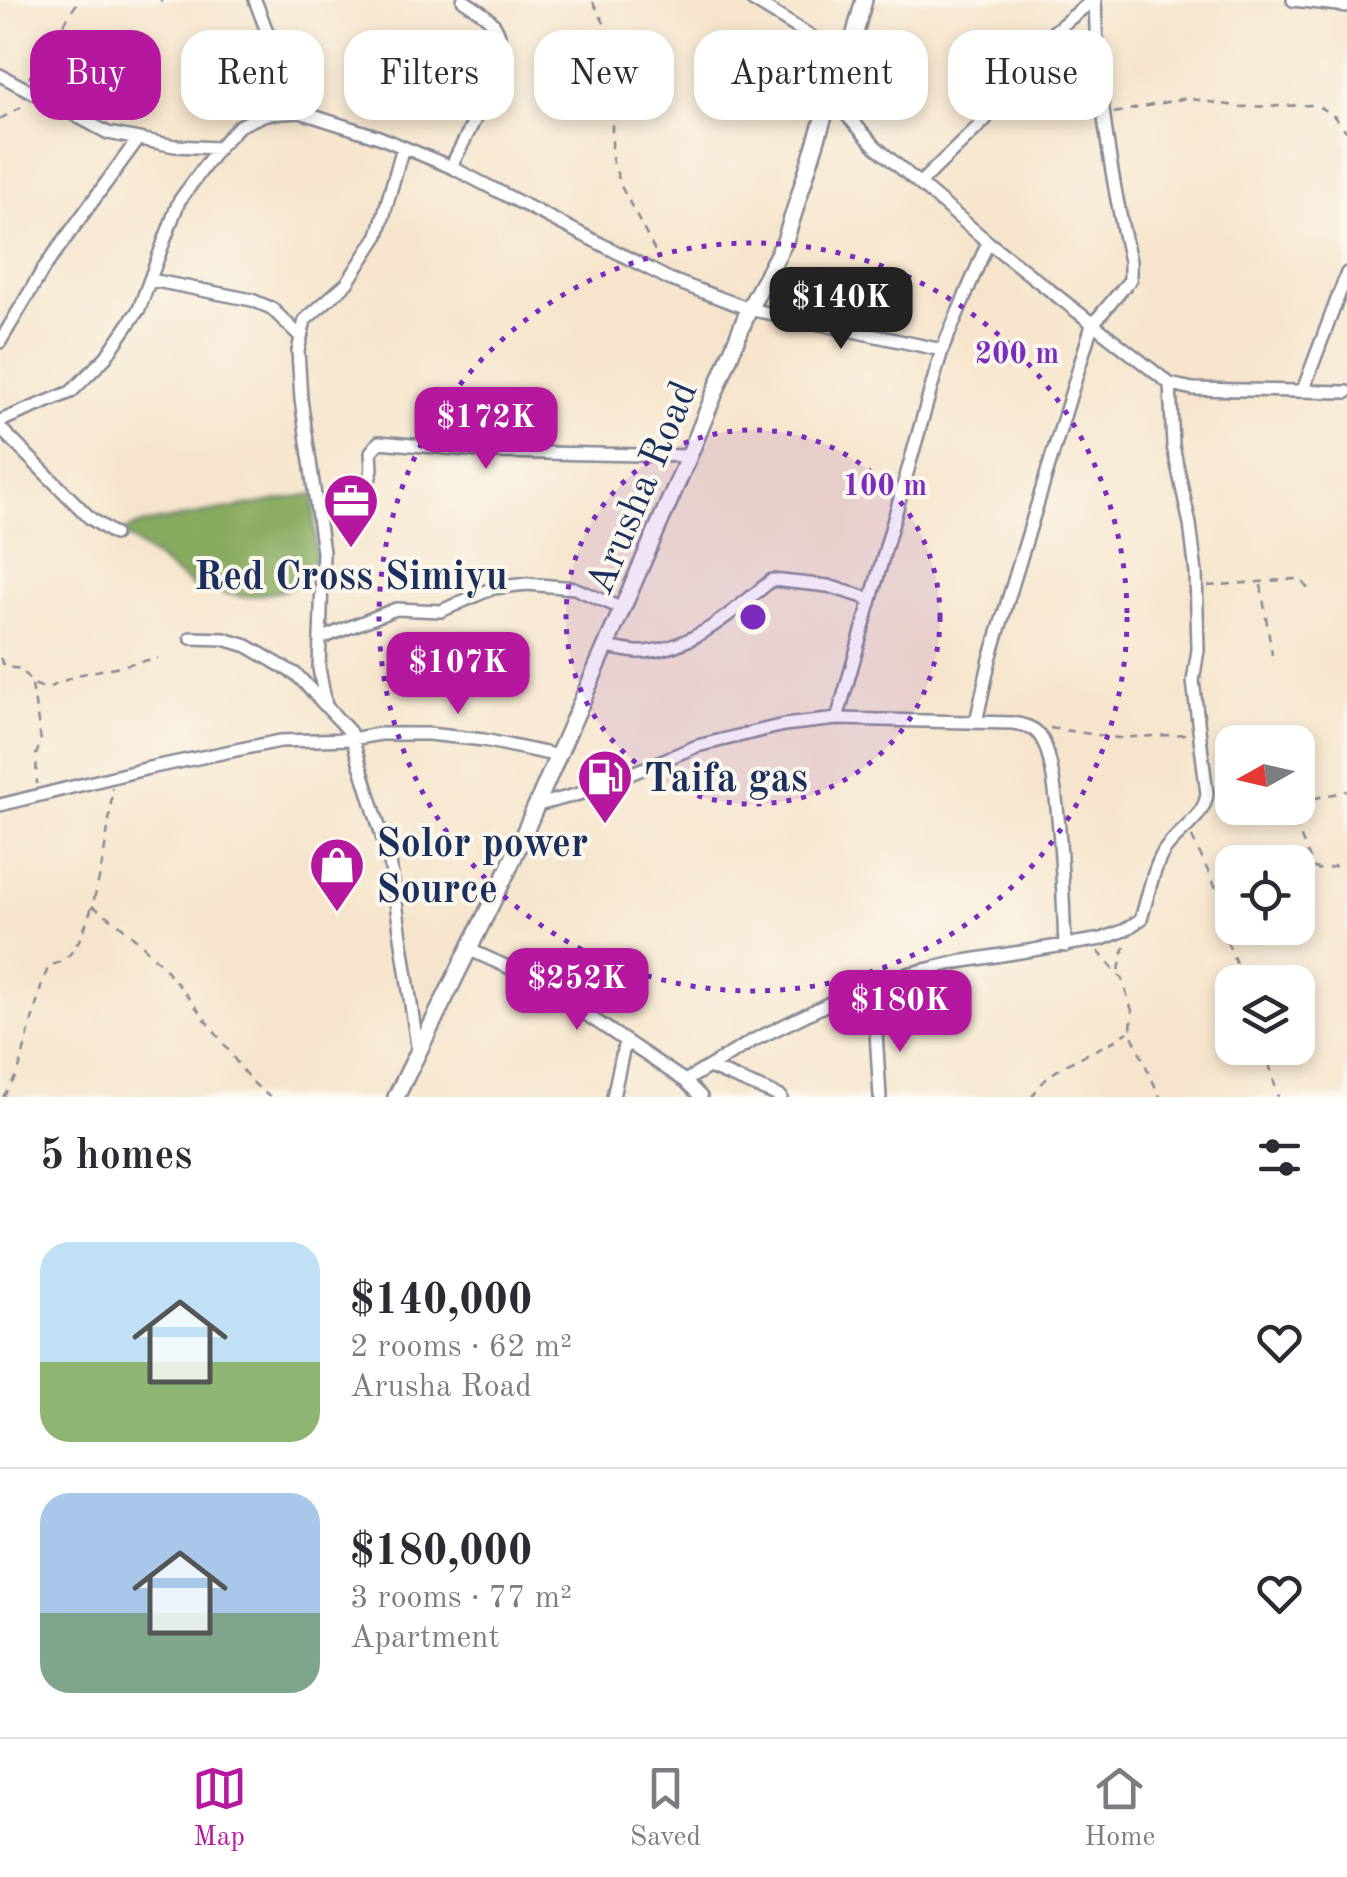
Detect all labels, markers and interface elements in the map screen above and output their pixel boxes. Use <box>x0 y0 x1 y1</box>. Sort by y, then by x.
chip: Buy <box>30 30 161 120</box>
chip: Rent <box>181 30 324 120</box>
chip: Filters <box>344 30 514 120</box>
chip: New <box>534 30 674 120</box>
chip: Apartment <box>694 30 928 120</box>
chip: House <box>948 30 1113 120</box>
pin: $140K <box>771 267 911 352</box>
text: $140K <box>792 283 890 315</box>
text: 200 m <box>975 340 1059 370</box>
street label: Arusha Road <box>581 376 707 601</box>
pin: $172K <box>416 387 556 472</box>
text: $172K <box>437 403 535 435</box>
office icon: Red Cross Simiyu <box>321 471 381 550</box>
text: 100 m <box>843 472 927 502</box>
place label: Red Cross Simiyu <box>194 559 508 599</box>
centre of rings <box>735 599 771 635</box>
pin: $107K <box>388 632 528 717</box>
text: $107K <box>409 648 507 680</box>
north arrow <box>1215 725 1315 825</box>
map controls <box>1215 725 1315 1065</box>
fuel station icon: Taifa gas <box>575 747 635 826</box>
place label: Taifa gas <box>644 761 808 801</box>
place label: Solor power Source <box>376 826 588 912</box>
shop icon: Solor power Source <box>307 835 367 914</box>
button: locate <box>1215 845 1315 945</box>
pin: $252K <box>507 948 647 1033</box>
text: $252K <box>528 964 626 996</box>
button: layers <box>1215 965 1315 1065</box>
pin: $180K <box>830 970 970 1055</box>
text: $180K <box>851 986 949 1018</box>
icon: filters <box>1252 1130 1307 1185</box>
text: 5 homes <box>40 1136 192 1178</box>
text: $140,000 <box>350 1281 532 1323</box>
icon: home <box>120 1282 240 1402</box>
icon: heart <box>1252 1315 1307 1370</box>
text: 2 rooms · 62 m² <box>350 1332 572 1364</box>
text: Arusha Road <box>350 1372 532 1404</box>
text: $180,000 <box>350 1532 532 1574</box>
icon: home <box>120 1533 240 1653</box>
icon: heart <box>1252 1566 1307 1621</box>
text: 3 rooms · 77 m² <box>350 1583 572 1615</box>
text: Apartment <box>350 1623 500 1655</box>
tab: Map <box>192 1761 247 1856</box>
tab: Saved <box>630 1761 701 1856</box>
tab: Home <box>1084 1761 1155 1856</box>

